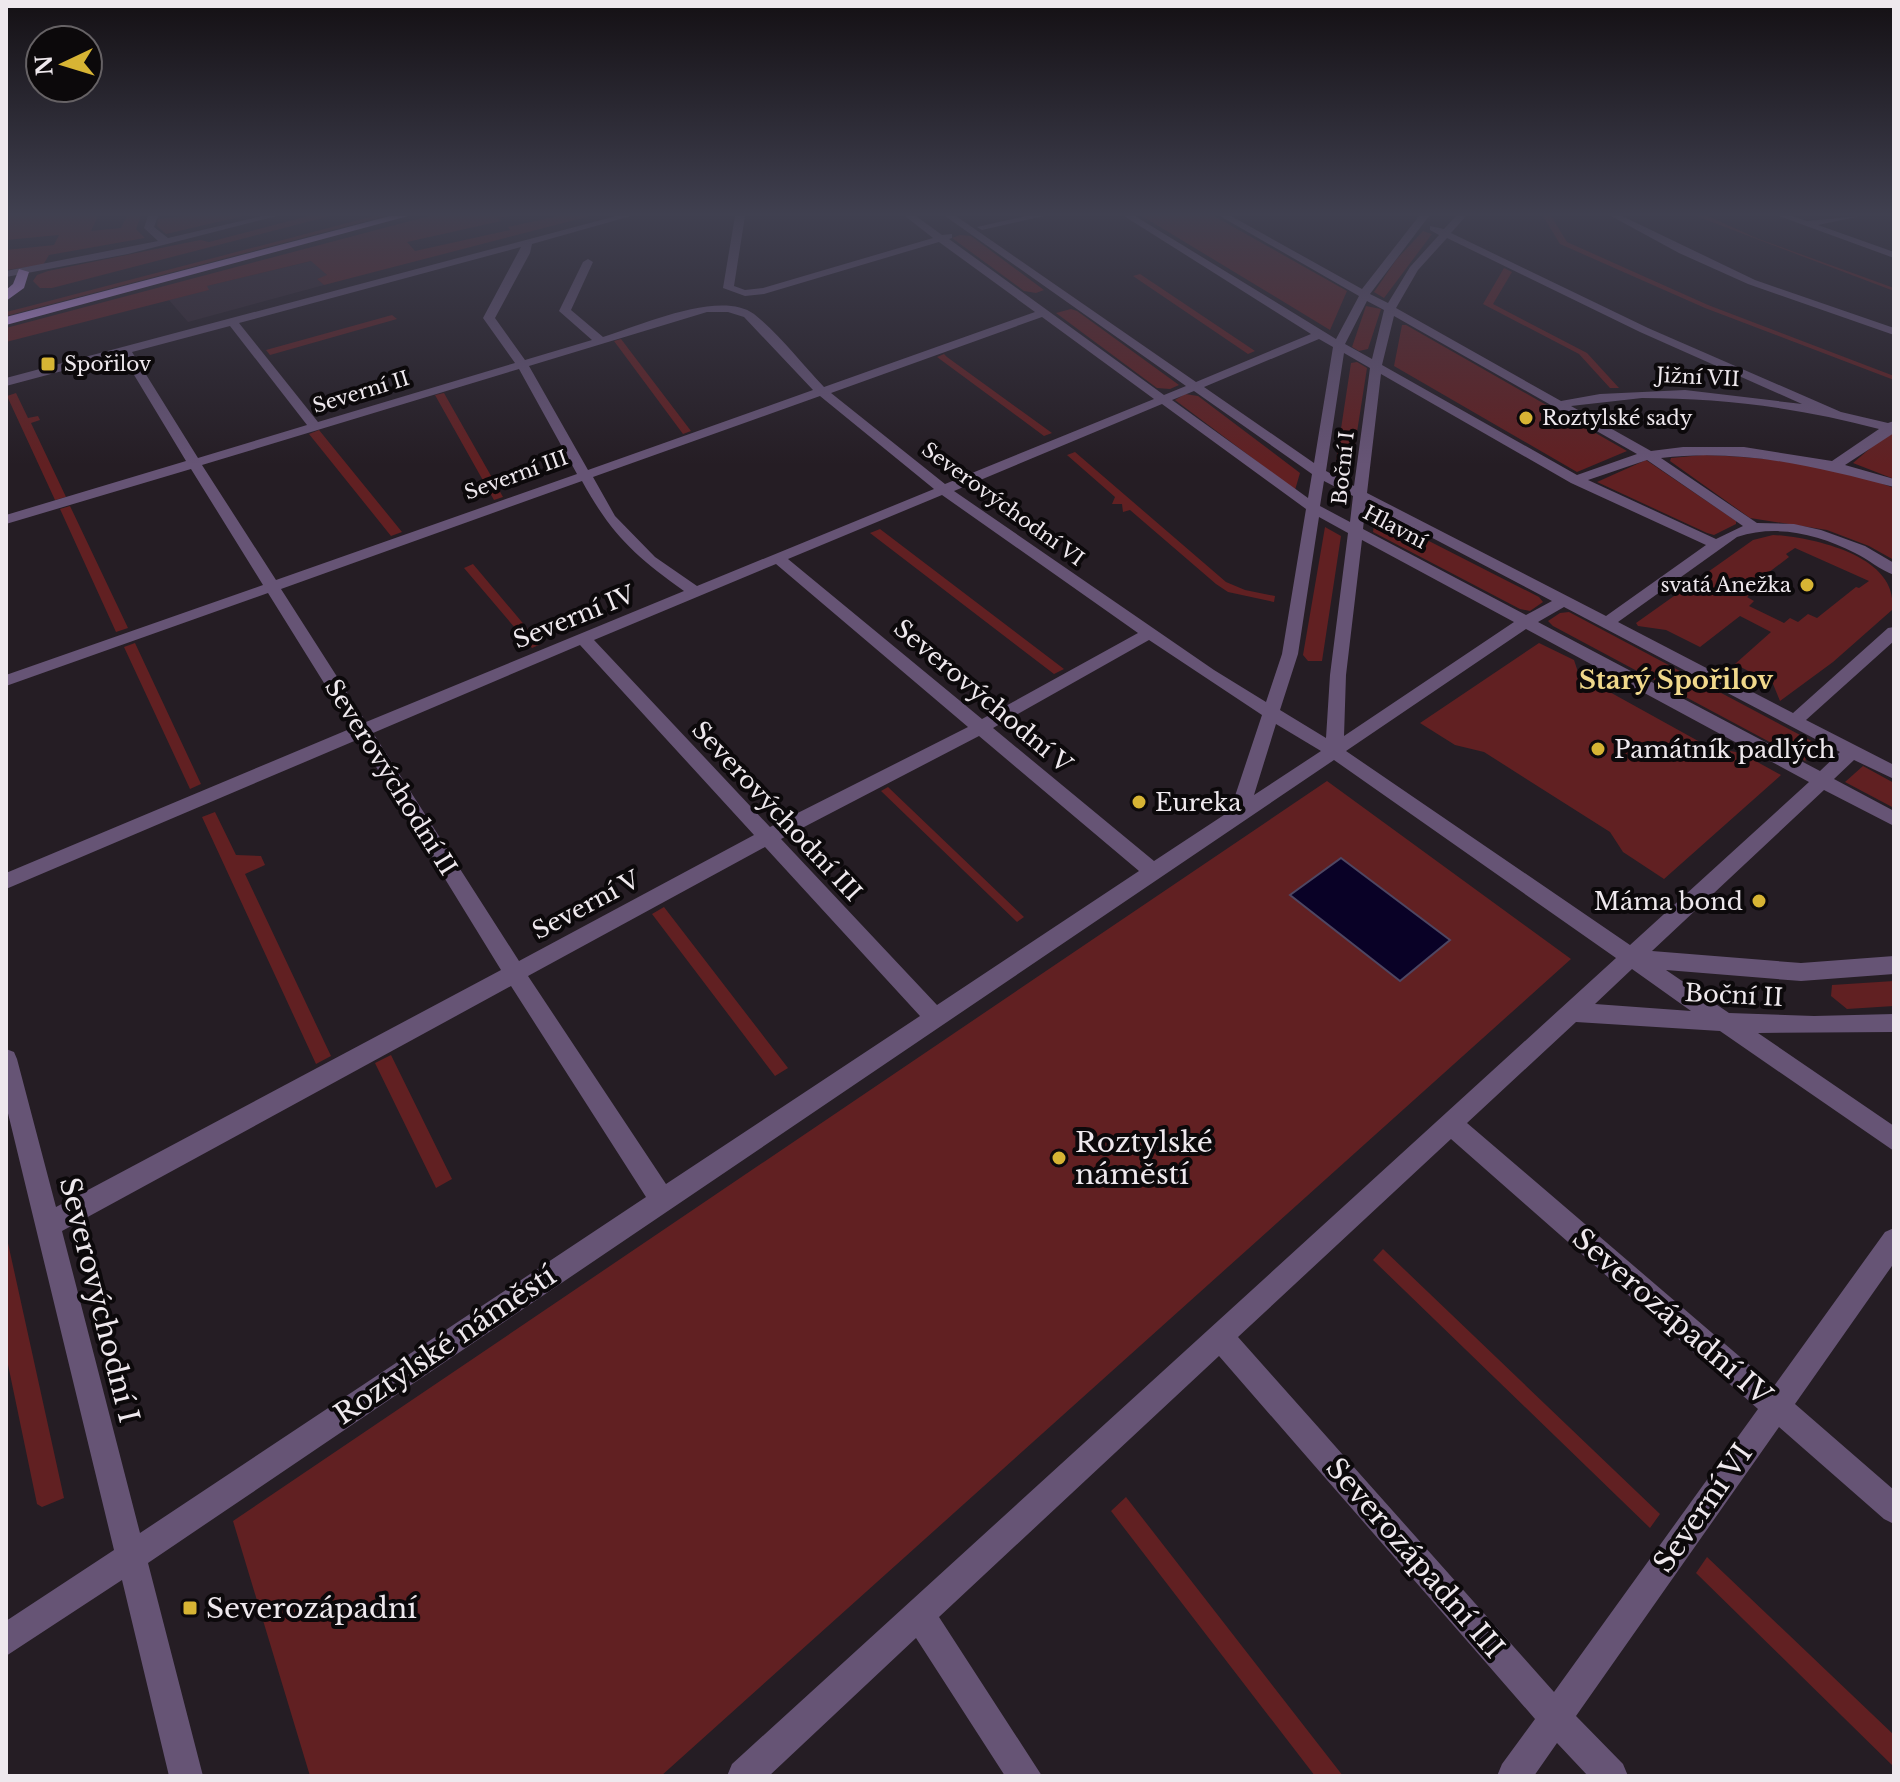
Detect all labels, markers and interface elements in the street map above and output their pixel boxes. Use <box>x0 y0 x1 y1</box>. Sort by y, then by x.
north arrow <box>24 24 104 104</box>
text: N <box>30 54 59 77</box>
place label: Spořilov <box>64 352 151 376</box>
marker: Spořilov <box>39 355 57 373</box>
street label: Jižní VII <box>1653 363 1740 391</box>
street label: Severní II <box>310 366 412 418</box>
place label: Roztylské sady <box>1542 406 1693 430</box>
marker: Roztylské sady <box>1517 409 1535 427</box>
street label: Boční I <box>1327 430 1359 506</box>
street label: Severovýchodní VI <box>917 437 1089 571</box>
street label: Severní III <box>461 445 571 505</box>
street label: Hlavní <box>1359 500 1431 554</box>
place label: svatá Anežka <box>1660 573 1792 597</box>
marker: svatá Anežka <box>1798 576 1816 594</box>
street label: Severní IV <box>509 579 640 655</box>
street label: Severovýchodní V <box>888 613 1079 780</box>
district label: Starý Spořilov <box>1579 664 1774 696</box>
street label: Severovýchodní II <box>319 674 463 880</box>
street label: Severovýchodní III <box>686 715 868 907</box>
place label: Památník padlých <box>1614 735 1835 764</box>
marker: Památník padlých <box>1589 740 1607 758</box>
place label: Eureka <box>1155 788 1242 817</box>
marker: Eureka <box>1130 793 1148 811</box>
street label: Severní V <box>527 864 646 945</box>
place label: Máma bond <box>1594 887 1743 916</box>
marker: Máma bond <box>1750 892 1768 910</box>
street label: Boční II <box>1684 978 1784 1012</box>
place label: Roztylské náměstí <box>1075 1125 1213 1192</box>
marker: Roztylské náměstí <box>1050 1149 1068 1167</box>
street label: Severovýchodní I <box>52 1174 146 1426</box>
street label: Severozápadní IV <box>1565 1221 1780 1414</box>
street label: Roztylské náměstí <box>328 1258 563 1432</box>
street label: Severní VI <box>1646 1437 1760 1579</box>
street label: Severozápadní III <box>1319 1451 1511 1665</box>
place label: Severozápadní <box>206 1591 417 1626</box>
marker: Severozápadní <box>181 1599 199 1617</box>

